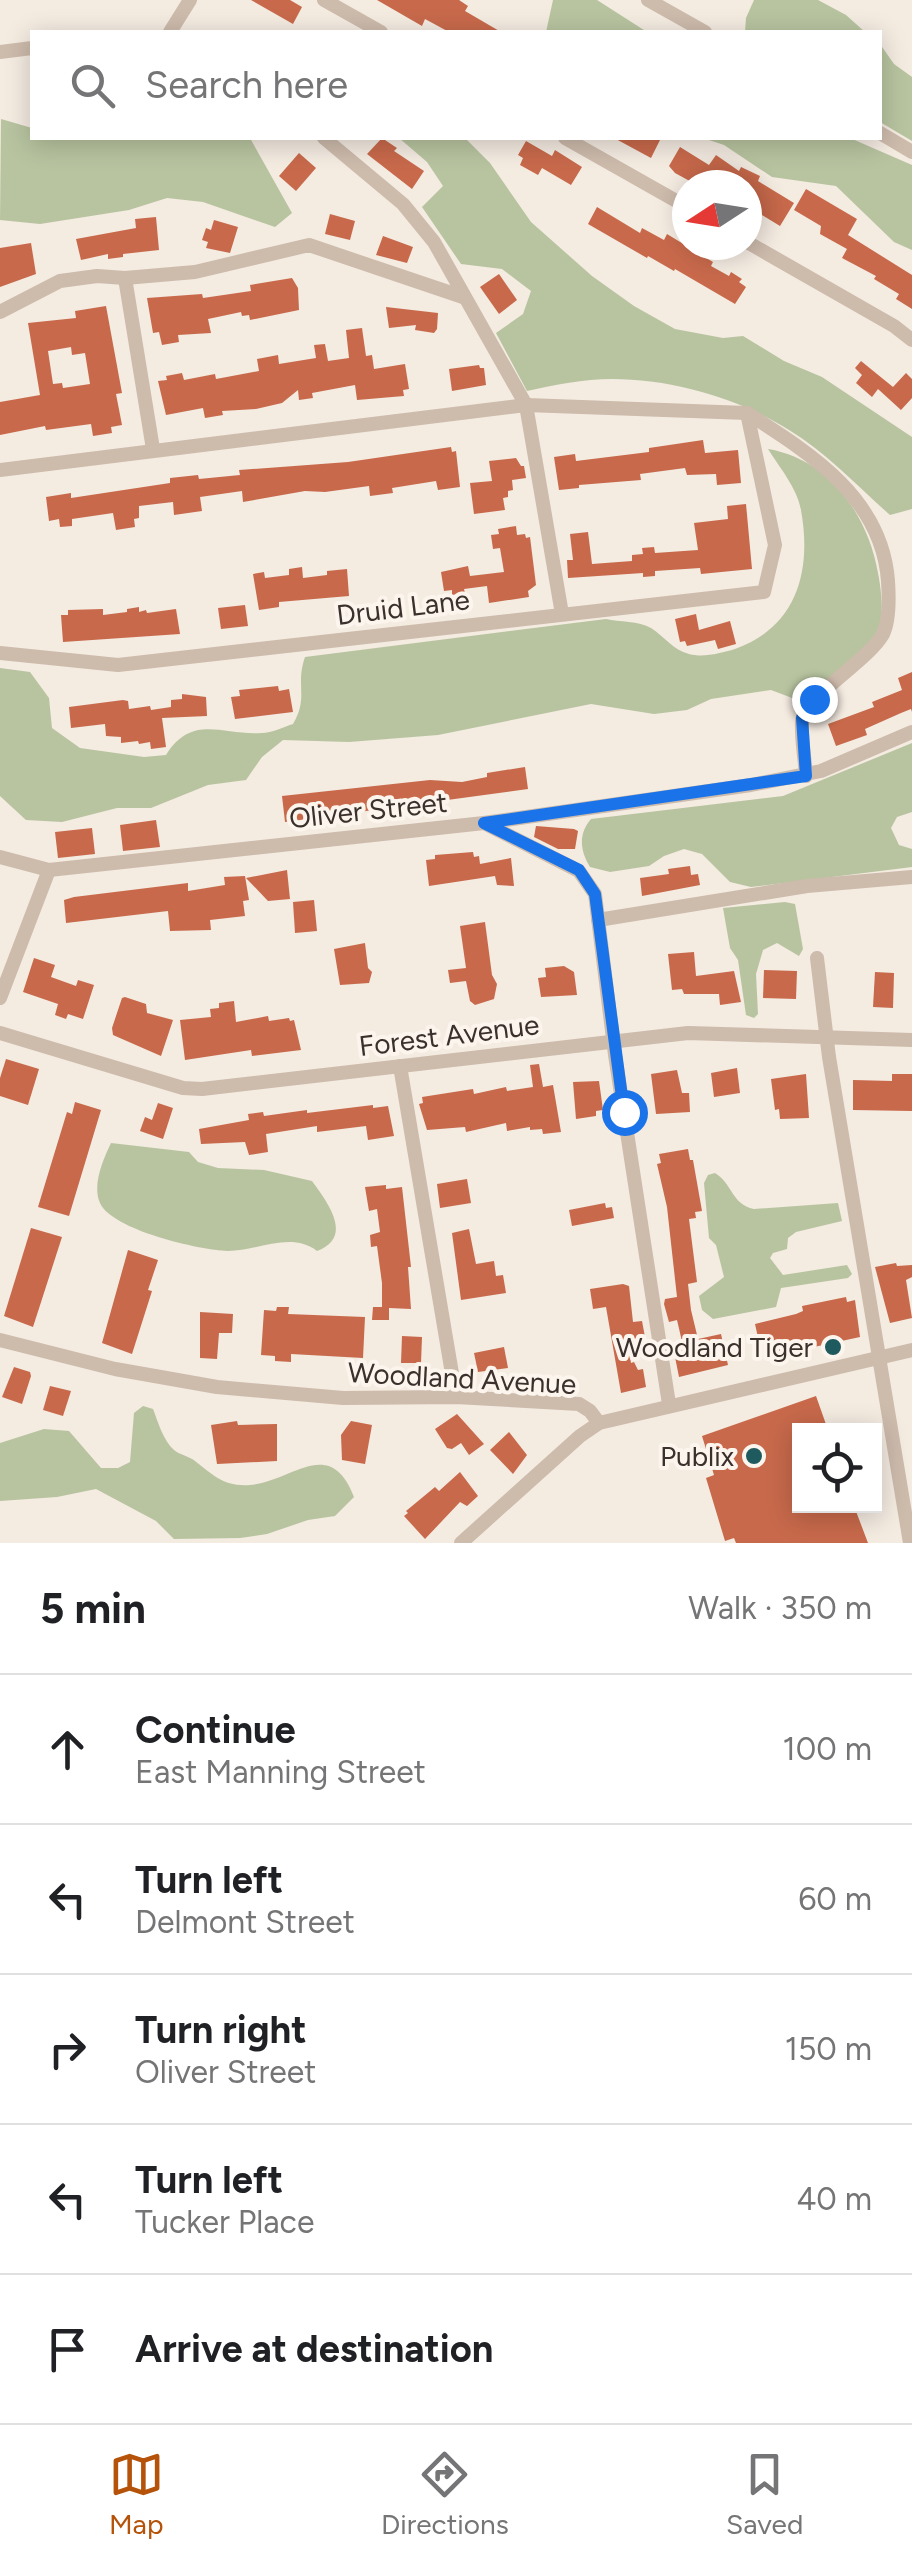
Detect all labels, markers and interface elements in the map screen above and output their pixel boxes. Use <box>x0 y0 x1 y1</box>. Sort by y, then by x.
search box <box>30 30 882 140</box>
icon: search <box>65 58 120 113</box>
text: Search here <box>145 62 348 108</box>
north arrow <box>672 170 762 260</box>
street label: Druid Lane <box>334 582 472 632</box>
route end <box>792 677 838 723</box>
street label: Oliver Street <box>287 785 449 835</box>
street label: Forest Avenue <box>357 1007 541 1063</box>
route start <box>602 1090 648 1136</box>
place label: Woodland Tiger <box>616 1330 814 1364</box>
marker: Woodland Tiger <box>822 1336 844 1358</box>
street label: Woodland Avenue <box>347 1355 577 1401</box>
map controls <box>792 1423 882 1513</box>
button: locate <box>792 1423 882 1513</box>
place label: Publix <box>660 1439 735 1473</box>
marker: Publix <box>743 1445 765 1467</box>
text: 5 min <box>40 1583 146 1634</box>
text: Walk · 350 m <box>688 1589 872 1627</box>
text: Continue <box>135 1707 296 1753</box>
icon: ahead <box>40 1722 95 1777</box>
text: 100 m <box>783 1730 872 1768</box>
text: East Manning Street <box>135 1753 426 1791</box>
text: Turn left <box>135 1857 283 1903</box>
icon: left <box>40 1872 95 1927</box>
text: 60 m <box>798 1880 872 1918</box>
text: Delmont Street <box>135 1903 355 1941</box>
text: Turn right <box>135 2007 307 2053</box>
icon: right <box>40 2022 95 2077</box>
text: 150 m <box>785 2030 872 2068</box>
text: Oliver Street <box>135 2053 316 2091</box>
text: Turn left <box>135 2157 283 2203</box>
icon: left <box>40 2172 95 2227</box>
text: 40 m <box>796 2180 872 2218</box>
text: Tucker Place <box>135 2203 314 2241</box>
icon: arrive <box>40 2322 95 2377</box>
text: Arrive at destination <box>135 2326 493 2372</box>
tab: Map <box>109 2447 164 2541</box>
tab: Directions <box>381 2447 509 2541</box>
tab: Saved <box>726 2447 803 2541</box>

